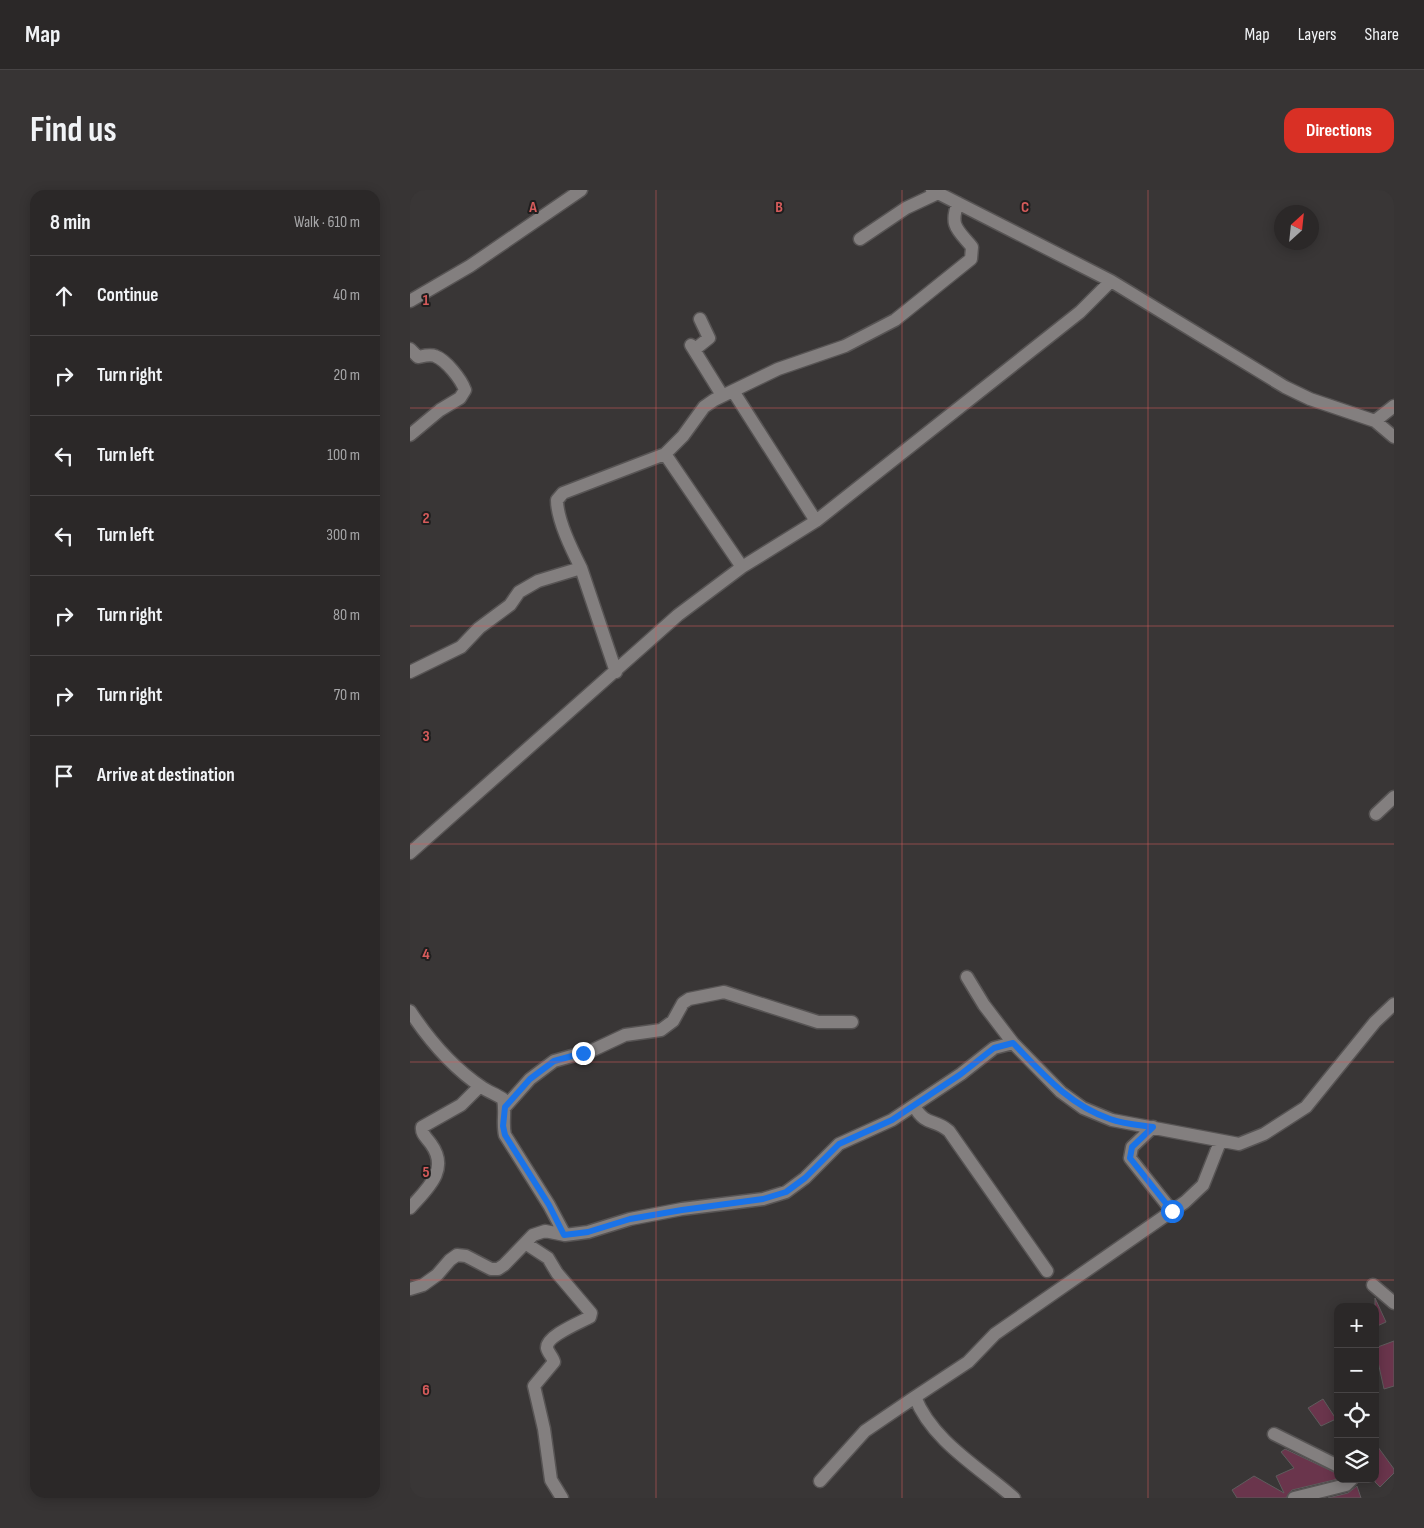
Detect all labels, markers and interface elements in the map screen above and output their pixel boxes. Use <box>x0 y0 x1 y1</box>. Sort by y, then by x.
text: Map <box>25 20 60 49</box>
text: Map <box>1245 24 1270 45</box>
text: Layers <box>1298 24 1337 45</box>
text: Share <box>1365 24 1399 45</box>
button: Directions <box>1284 108 1394 153</box>
text: Find us <box>30 109 117 152</box>
text: A <box>528 198 537 217</box>
text: B <box>775 198 783 217</box>
text: C <box>1021 198 1029 217</box>
north arrow <box>1274 205 1319 250</box>
text: 8 min <box>50 210 91 235</box>
text: Walk · 610 m <box>294 213 360 232</box>
icon: ahead <box>50 282 78 310</box>
text: Continue <box>97 284 158 307</box>
text: 40 m <box>333 286 360 305</box>
text: 1 <box>423 291 430 310</box>
icon: right <box>50 362 78 390</box>
text: Turn right <box>97 364 162 387</box>
text: 20 m <box>333 366 360 385</box>
icon: left <box>50 442 78 470</box>
text: Turn left <box>97 444 154 467</box>
text: 100 m <box>327 446 360 465</box>
text: 2 <box>422 509 430 528</box>
icon: left <box>50 522 78 550</box>
text: Turn left <box>97 524 154 547</box>
text: 300 m <box>326 526 360 545</box>
icon: right <box>50 602 78 630</box>
text: Turn right <box>97 604 162 627</box>
text: 80 m <box>333 606 360 625</box>
icon: right <box>50 682 78 710</box>
text: Turn right <box>97 684 162 707</box>
text: 70 m <box>334 686 360 705</box>
text: 3 <box>422 727 430 746</box>
icon: arrive <box>50 762 78 790</box>
text: Arrive at destination <box>97 764 235 787</box>
text: 4 <box>422 945 430 964</box>
route end <box>572 1042 595 1065</box>
text: 5 <box>422 1163 430 1182</box>
route start <box>1161 1200 1184 1223</box>
map controls <box>1334 1303 1379 1483</box>
button: + <box>1334 1303 1379 1348</box>
button: − <box>1334 1348 1379 1393</box>
text: 6 <box>422 1381 430 1400</box>
button: locate <box>1334 1393 1379 1438</box>
button: layers <box>1334 1438 1379 1483</box>

